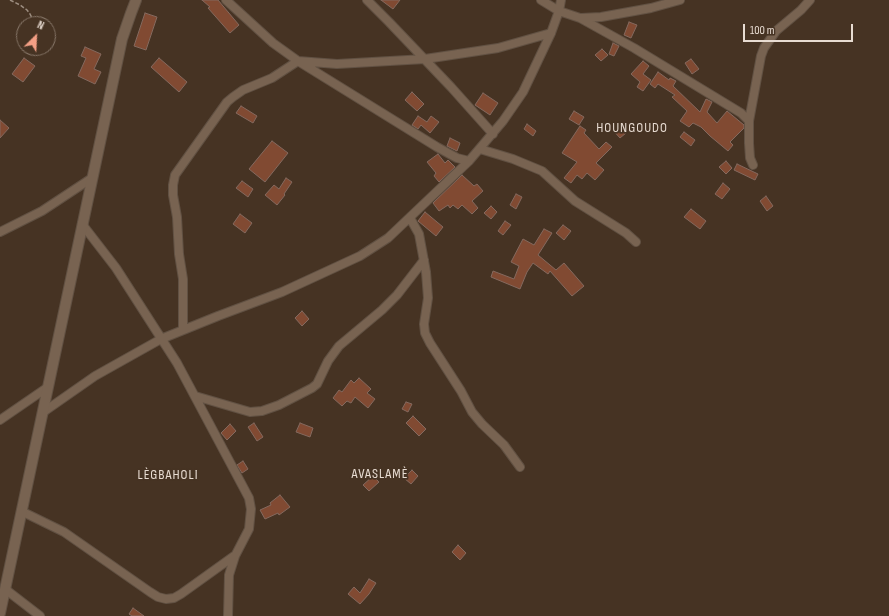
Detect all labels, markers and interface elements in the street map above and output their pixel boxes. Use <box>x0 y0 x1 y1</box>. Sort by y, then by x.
north arrow <box>16 16 56 56</box>
scale bar <box>745 16 855 42</box>
text: N <box>35 18 46 33</box>
text: 100 m <box>750 23 775 38</box>
district label: HOUNGOUDO <box>596 120 668 136</box>
district label: AVASLAMÈ <box>352 466 408 482</box>
district label: LÈGBAHOLI <box>138 467 198 483</box>

